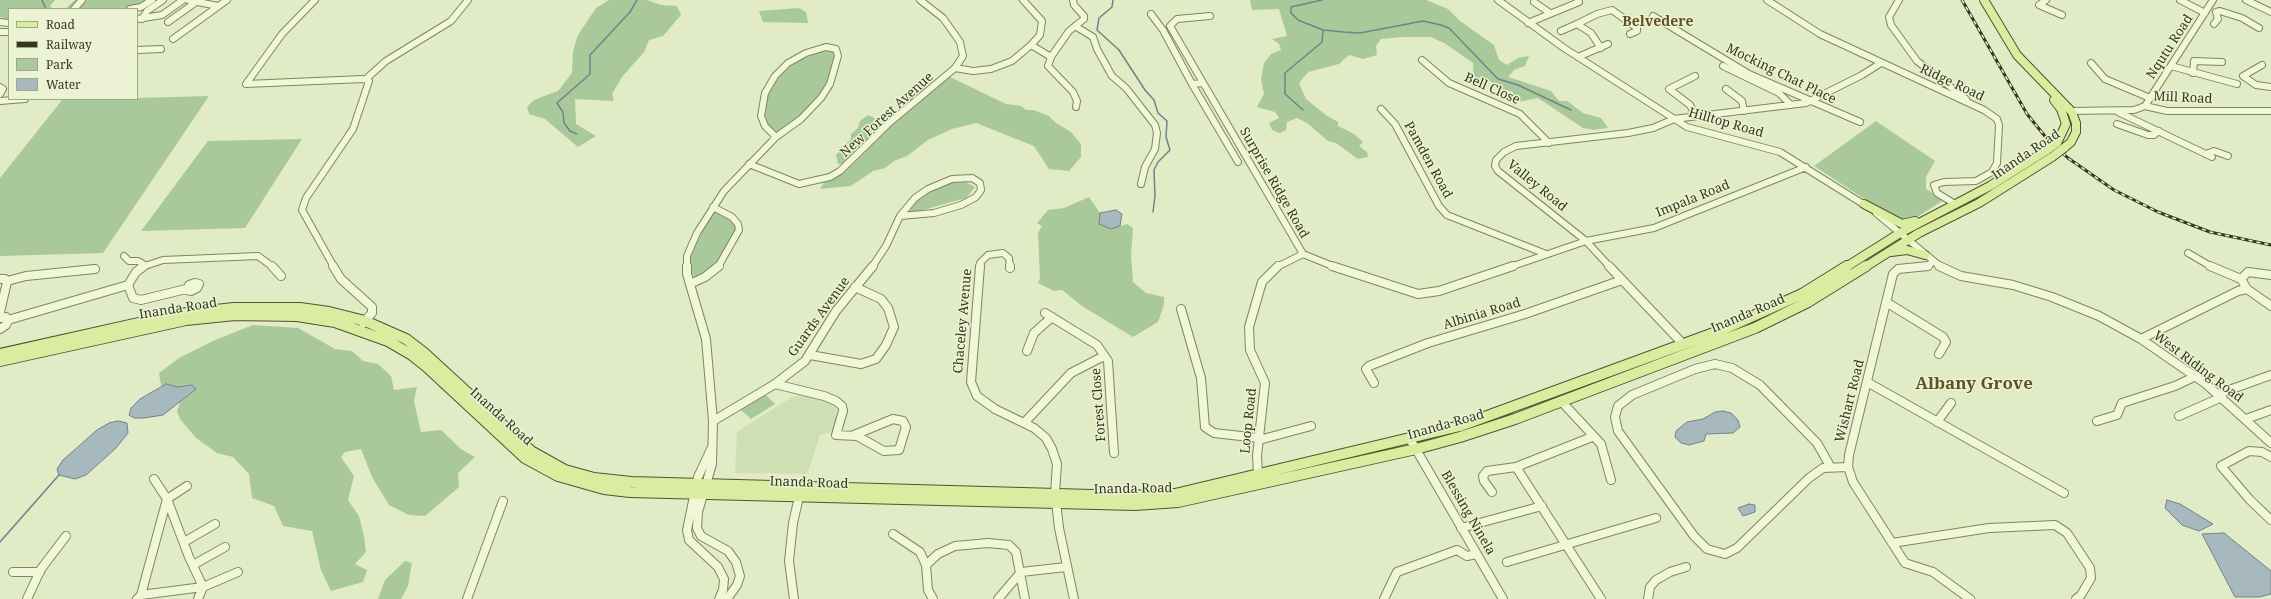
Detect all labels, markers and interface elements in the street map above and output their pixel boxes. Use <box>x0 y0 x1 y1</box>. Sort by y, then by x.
legend <box>8 8 138 100</box>
street label: Nqutu Road <box>2143 12 2197 82</box>
district label: Belvedere <box>1622 14 1694 30</box>
text: Road <box>46 16 75 33</box>
text: Railway <box>46 36 92 53</box>
street label: Mocking Chat Place <box>1723 41 1839 107</box>
text: Park <box>46 56 73 73</box>
street label: Ridge Road <box>1917 61 1987 105</box>
street label: New Forest Avenue <box>837 69 937 161</box>
street label: Bell Close <box>1462 70 1522 108</box>
text: Water <box>46 76 81 93</box>
street label: Mill Road <box>2153 89 2213 107</box>
street label: Hilltop Road <box>1687 105 1765 141</box>
street label: Pamden Road <box>1400 119 1456 201</box>
street label: Surprise Ridge Road <box>1236 125 1312 241</box>
street label: Inanda Road <box>1989 126 2063 184</box>
street label: Valley Road <box>1504 157 1570 215</box>
street label: Impala Road <box>1654 177 1732 221</box>
street label: Chaceley Avenue <box>951 268 975 374</box>
street label: Guards Avenue <box>785 274 853 360</box>
street label: Inanda Road <box>1709 291 1787 337</box>
street label: Inanda Road <box>138 295 218 323</box>
street label: Albinia Road <box>1442 295 1522 333</box>
street label: West Riding Road <box>2150 328 2246 406</box>
street label: Wishart Road <box>1832 358 1868 444</box>
street label: Forest Close <box>1089 368 1109 442</box>
district label: Albany Grove <box>1915 374 2033 394</box>
street label: Inanda Road <box>466 385 536 449</box>
street label: Loop Road <box>1238 387 1260 455</box>
street label: Inanda Road <box>1406 407 1486 443</box>
street label: Blessing Ninela <box>1438 468 1498 558</box>
street label: Inanda Road <box>769 474 849 492</box>
street label: Inanda Road <box>1093 481 1173 497</box>

